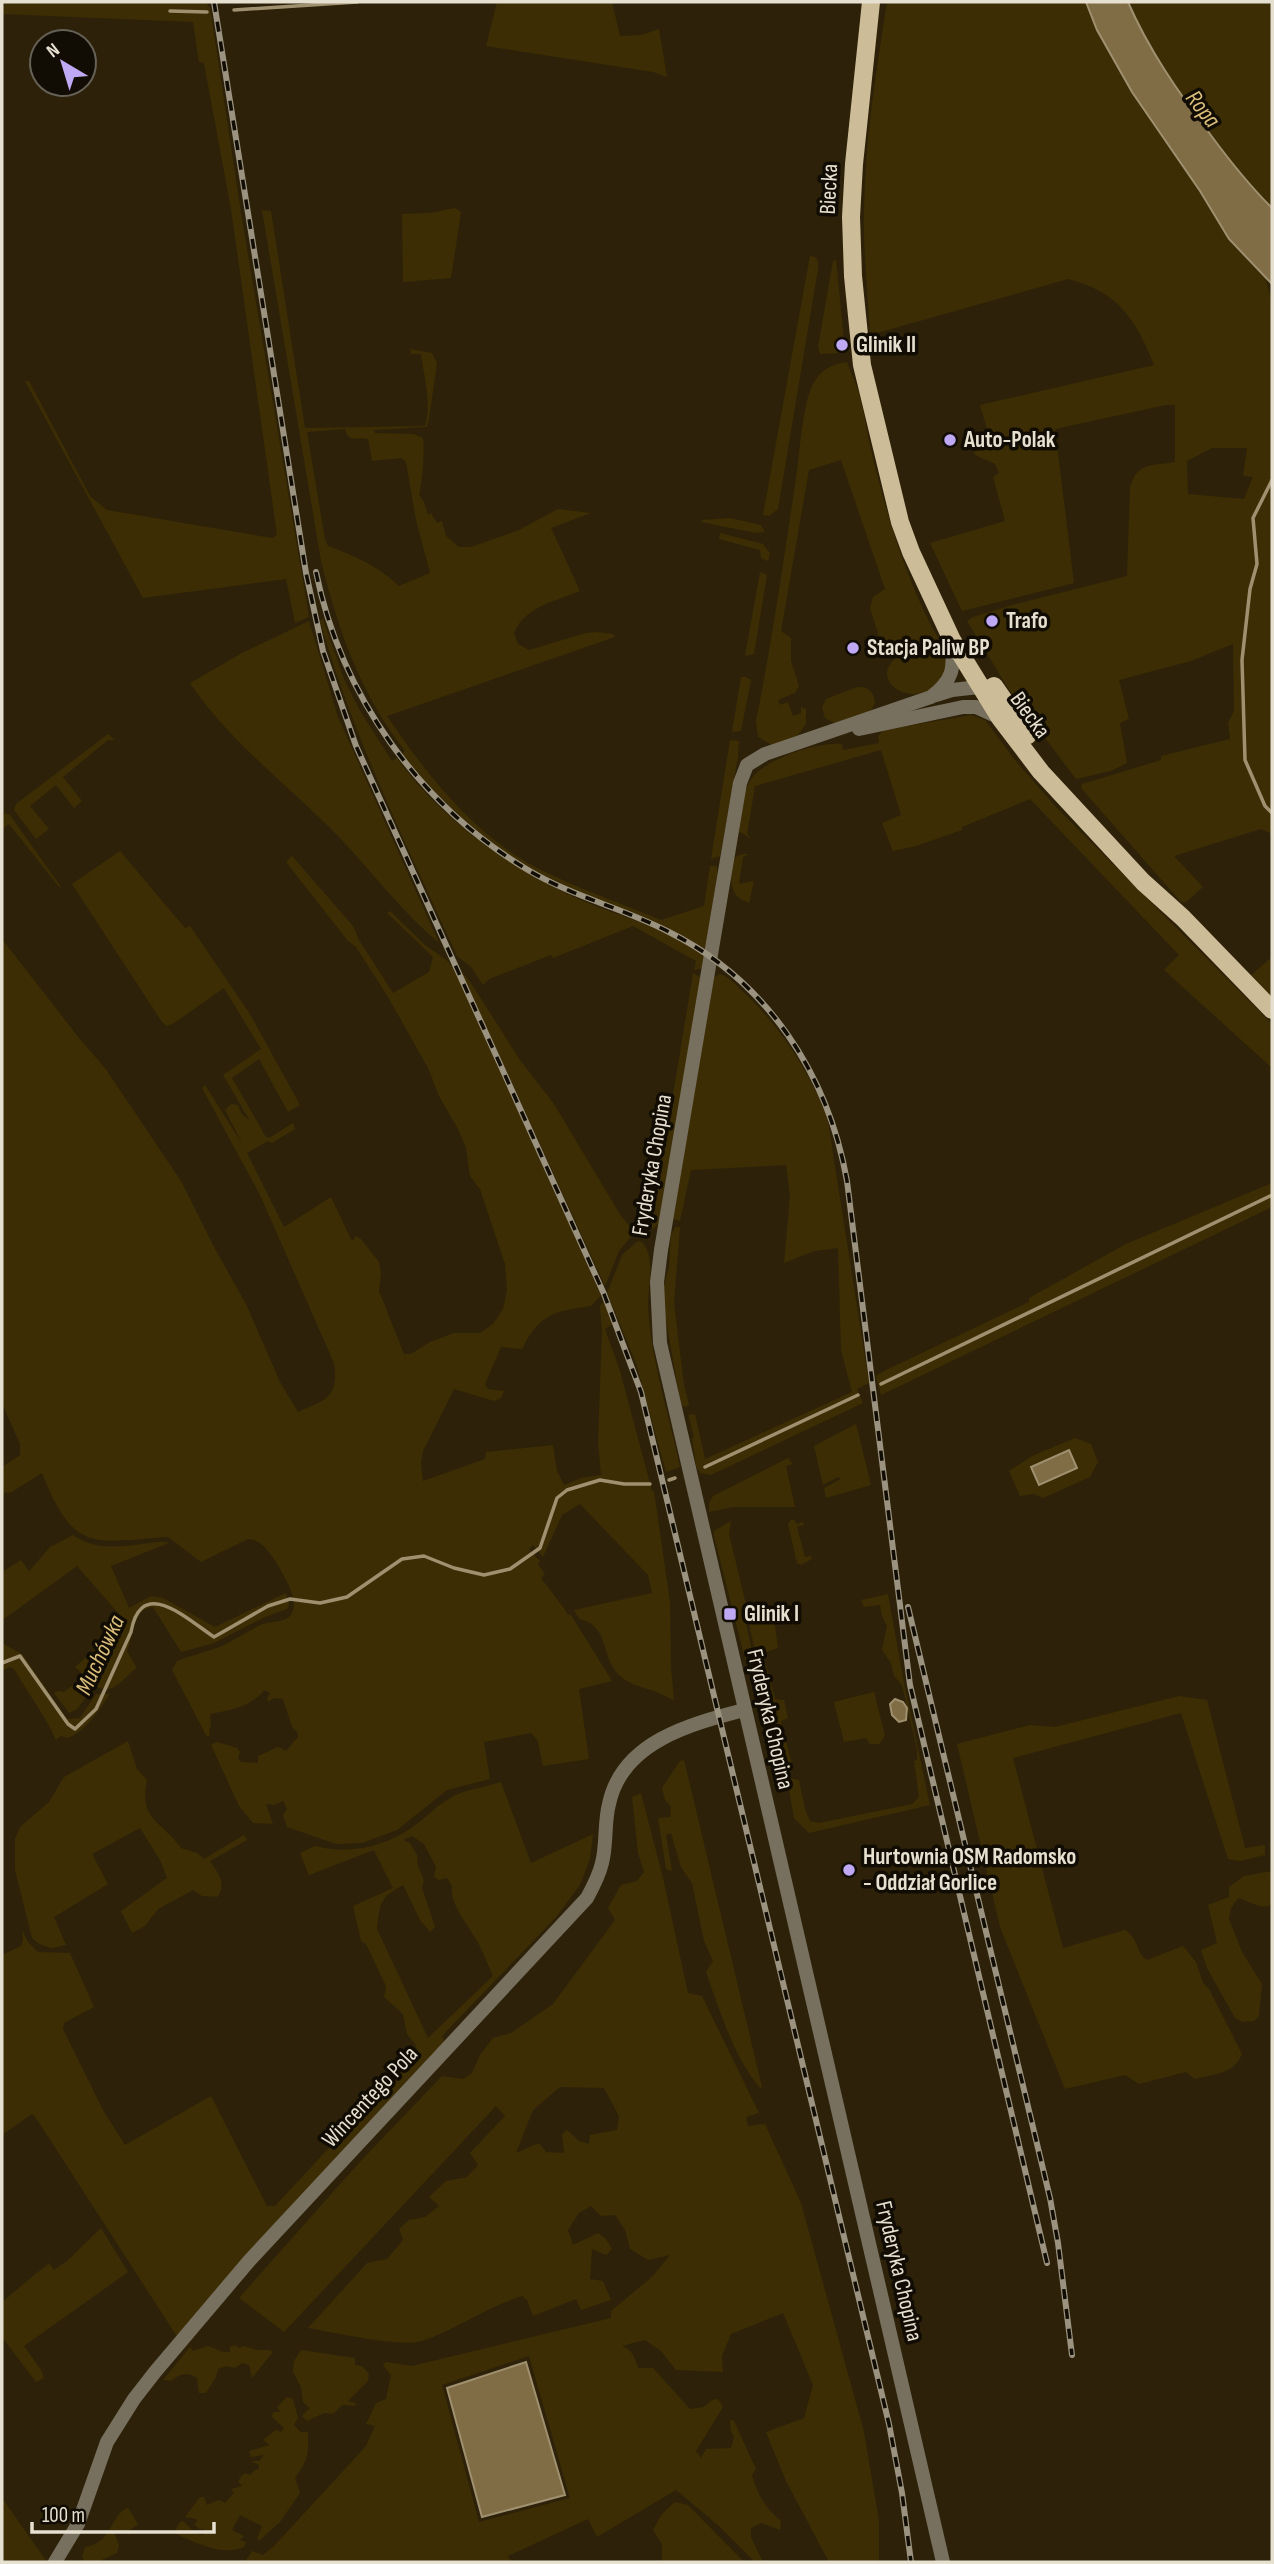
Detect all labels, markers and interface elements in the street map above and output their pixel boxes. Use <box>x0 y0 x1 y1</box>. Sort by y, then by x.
north arrow <box>28 28 98 98</box>
text: N <box>42 39 65 63</box>
water label: Ropa <box>1179 84 1227 134</box>
street label: Biecka <box>814 163 844 215</box>
place label: Glinik II <box>856 331 916 359</box>
marker: Glinik II <box>834 337 850 353</box>
place label: Auto-Polak <box>963 426 1056 454</box>
marker: Auto-Polak <box>942 432 958 448</box>
place label: Trafo <box>1006 607 1048 635</box>
marker: Trafo <box>984 613 1000 629</box>
place label: Stacja Paliw BP <box>867 634 990 662</box>
marker: Stacja Paliw BP <box>845 640 861 656</box>
street label: Biecka <box>1004 686 1056 744</box>
street label: Fryderyka Chopina <box>626 1092 678 1238</box>
place label: Glinik I <box>744 1600 799 1628</box>
marker: Glinik I <box>722 1606 738 1622</box>
water label: Muchówka <box>69 1610 131 1699</box>
street label: Fryderyka Chopina <box>740 1646 800 1792</box>
place label: Hurtownia OSM Radomsko - Oddział Gorlice <box>863 1843 1076 1897</box>
marker: Hurtownia OSM Radomsko - Oddział Gorlice <box>841 1862 857 1878</box>
street label: Wincentego Pola <box>316 2041 424 2153</box>
street label: Fryderyka Chopina <box>869 2198 929 2344</box>
scale bar <box>32 2490 214 2534</box>
text: 100 m <box>42 2503 85 2528</box>

